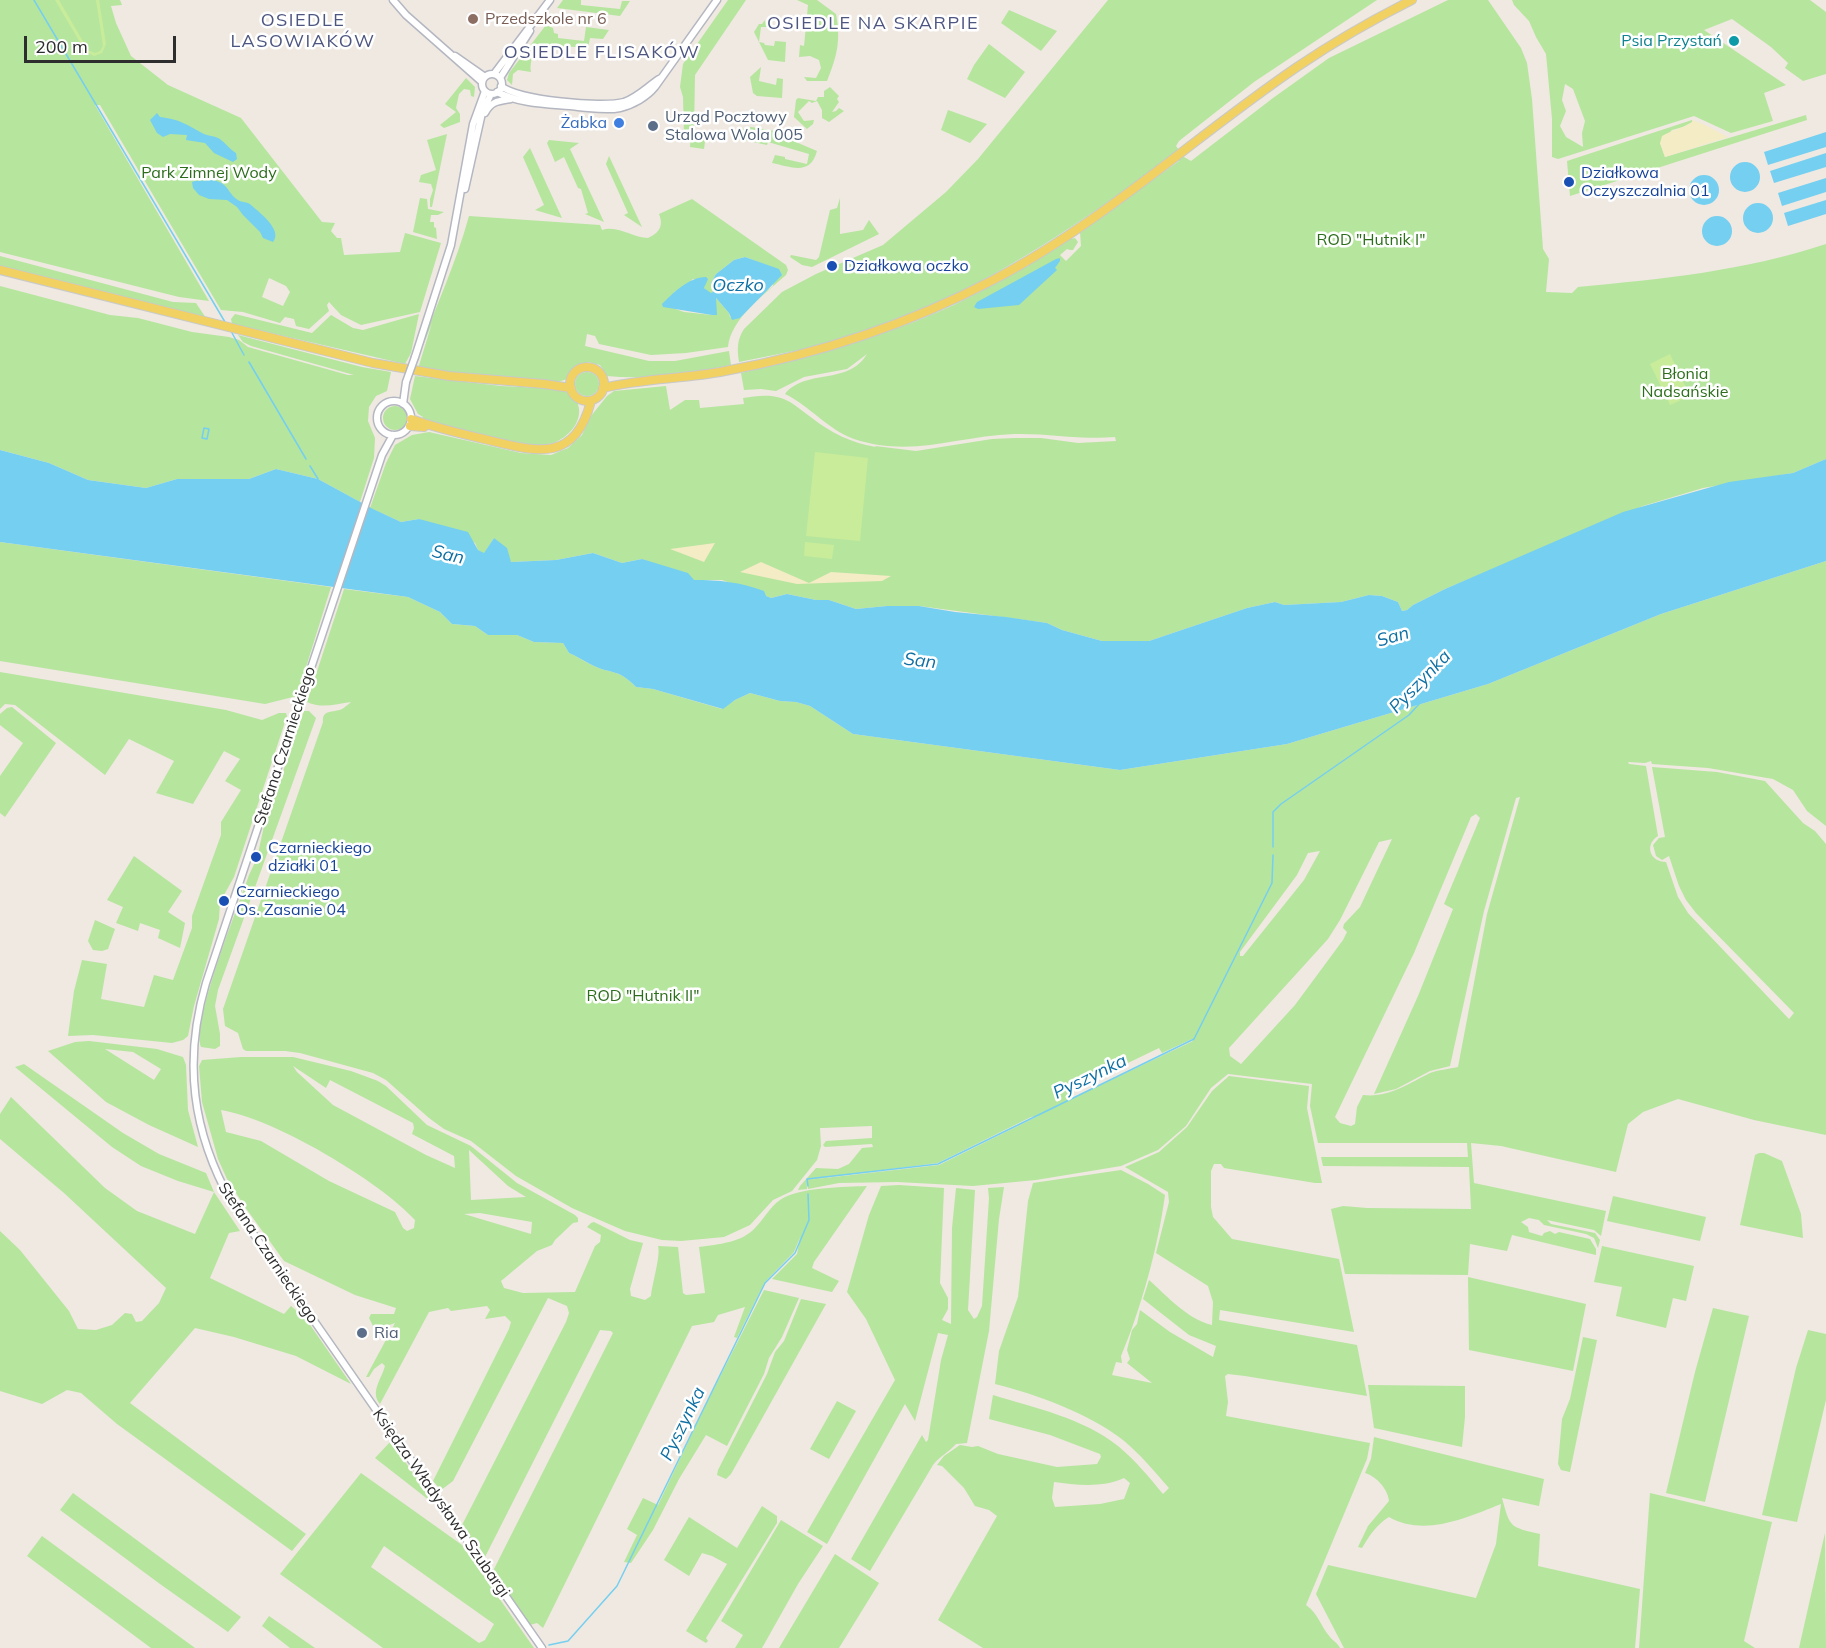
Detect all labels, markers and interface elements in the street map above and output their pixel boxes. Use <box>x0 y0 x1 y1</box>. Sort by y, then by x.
place label: Przedszkole nr 6 <box>485 9 607 29</box>
district label: OSIEDLE LASOWIAKÓW <box>231 10 375 52</box>
marker: Przedszkole nr 6 <box>466 12 480 26</box>
district label: OSIEDLE NA SKARPIE <box>767 13 979 35</box>
scale bar <box>27 24 178 62</box>
place label: Psia Przystań <box>1621 31 1722 51</box>
marker: Psia Przystań <box>1727 34 1741 48</box>
text: 200 m <box>35 35 88 58</box>
district label: OSIEDLE FLISAKÓW <box>504 42 700 64</box>
place label: Urząd Pocztowy Stalowa Wola 005 <box>665 107 803 145</box>
place label: Żabka <box>561 113 607 133</box>
marker: Żabka <box>612 116 626 130</box>
marker: Urząd Pocztowy Stalowa Wola 005 <box>646 119 660 133</box>
park label: Park Zimnej Wody <box>141 163 277 183</box>
place label: Działkowa Oczyszczalnia 01 <box>1581 163 1710 201</box>
marker: Działkowa Oczyszczalnia 01 <box>1562 175 1576 189</box>
park label: ROD "Hutnik I" <box>1317 230 1425 250</box>
place label: Działkowa oczko <box>844 256 969 276</box>
marker: Działkowa oczko <box>825 259 839 273</box>
water label: Oczko <box>712 275 764 297</box>
park label: Błonia Nadsańskie <box>1642 364 1728 402</box>
water label: San <box>430 541 466 569</box>
water label: San <box>1374 622 1412 652</box>
water label: Pyszynka <box>1385 646 1455 718</box>
water label: San <box>903 648 937 674</box>
street label: Stefana Czarnieckiego <box>250 664 320 828</box>
place label: Czarnieckiego działki 01 <box>268 838 372 876</box>
marker: Czarnieckiego działki 01 <box>249 850 263 864</box>
place label: Czarnieckiego Os. Zasanie 04 <box>236 882 346 920</box>
marker: Czarnieckiego Os. Zasanie 04 <box>217 894 231 908</box>
park label: ROD "Hutnik II" <box>587 986 699 1006</box>
water label: Pyszynka <box>1050 1050 1130 1104</box>
street label: Stefana Czarnieckiego <box>214 1179 322 1327</box>
place label: Ria <box>374 1323 398 1343</box>
marker: Ria <box>355 1326 369 1340</box>
water label: Pyszynka <box>656 1384 710 1464</box>
street label: Księdza Władysława Szubargi <box>368 1405 514 1601</box>

